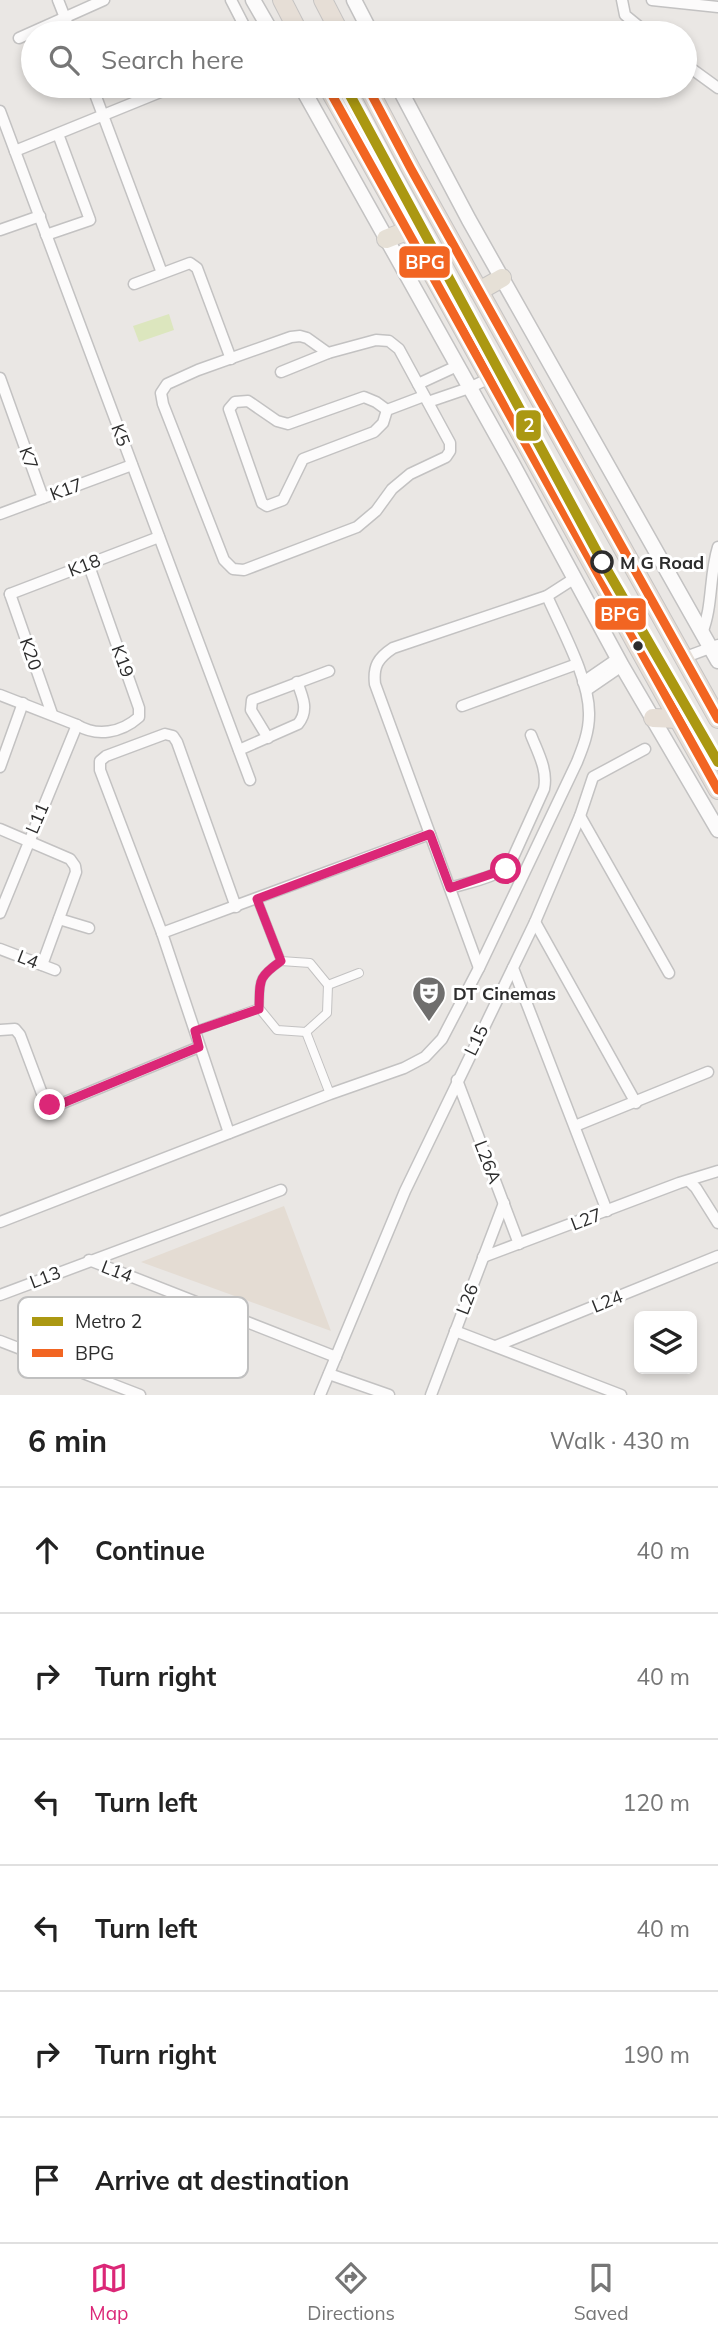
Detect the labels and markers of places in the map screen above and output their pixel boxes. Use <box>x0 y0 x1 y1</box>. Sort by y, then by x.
marker: M G Road <box>591 551 613 573</box>
place label: M G Road <box>620 551 704 574</box>
unlabelled marker <box>631 639 645 653</box>
theatre icon: DT Cinemas <box>410 974 448 1023</box>
place label: DT Cinemas <box>453 982 556 1005</box>

